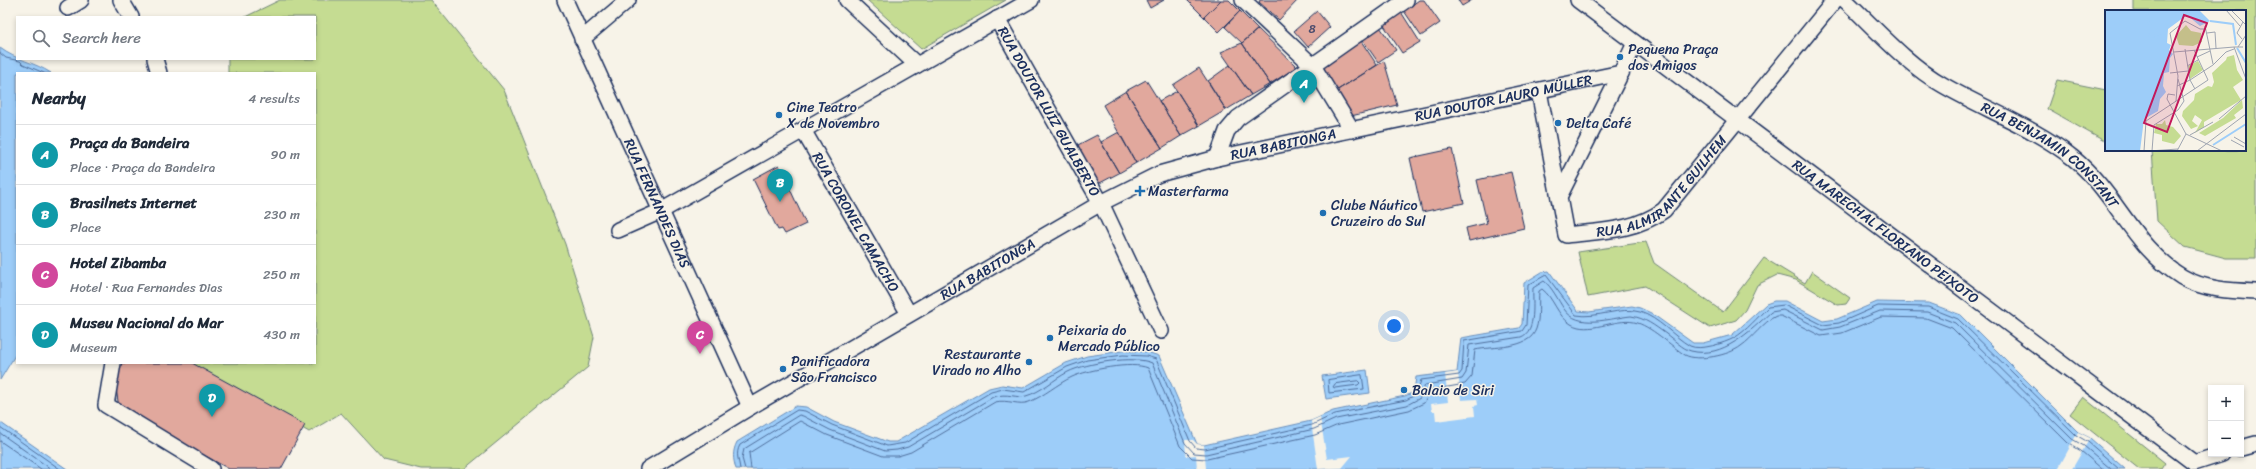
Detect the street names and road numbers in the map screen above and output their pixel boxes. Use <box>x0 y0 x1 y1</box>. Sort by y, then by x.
street label: RUA DOUTOR LUIZ GUALBERTO <box>990 22 1107 202</box>
street label: RUA DOUTOR LAURO MÜLLER <box>1413 67 1595 129</box>
street label: RUA BENJAMIN CONSTANT <box>1976 95 2126 214</box>
street label: RUA BABITONGA <box>1228 121 1338 168</box>
street label: RUA ALMIRANTE GUILHEM <box>1595 129 1734 245</box>
street label: RUA FERNANDES DIAS <box>616 134 697 273</box>
street label: RUA CORONEL CAMACHO <box>805 147 906 297</box>
street label: RUA MARECHAL FLORIANO PEIXOTO <box>1786 153 1985 311</box>
street label: RUA BABITONGA <box>935 232 1040 307</box>

